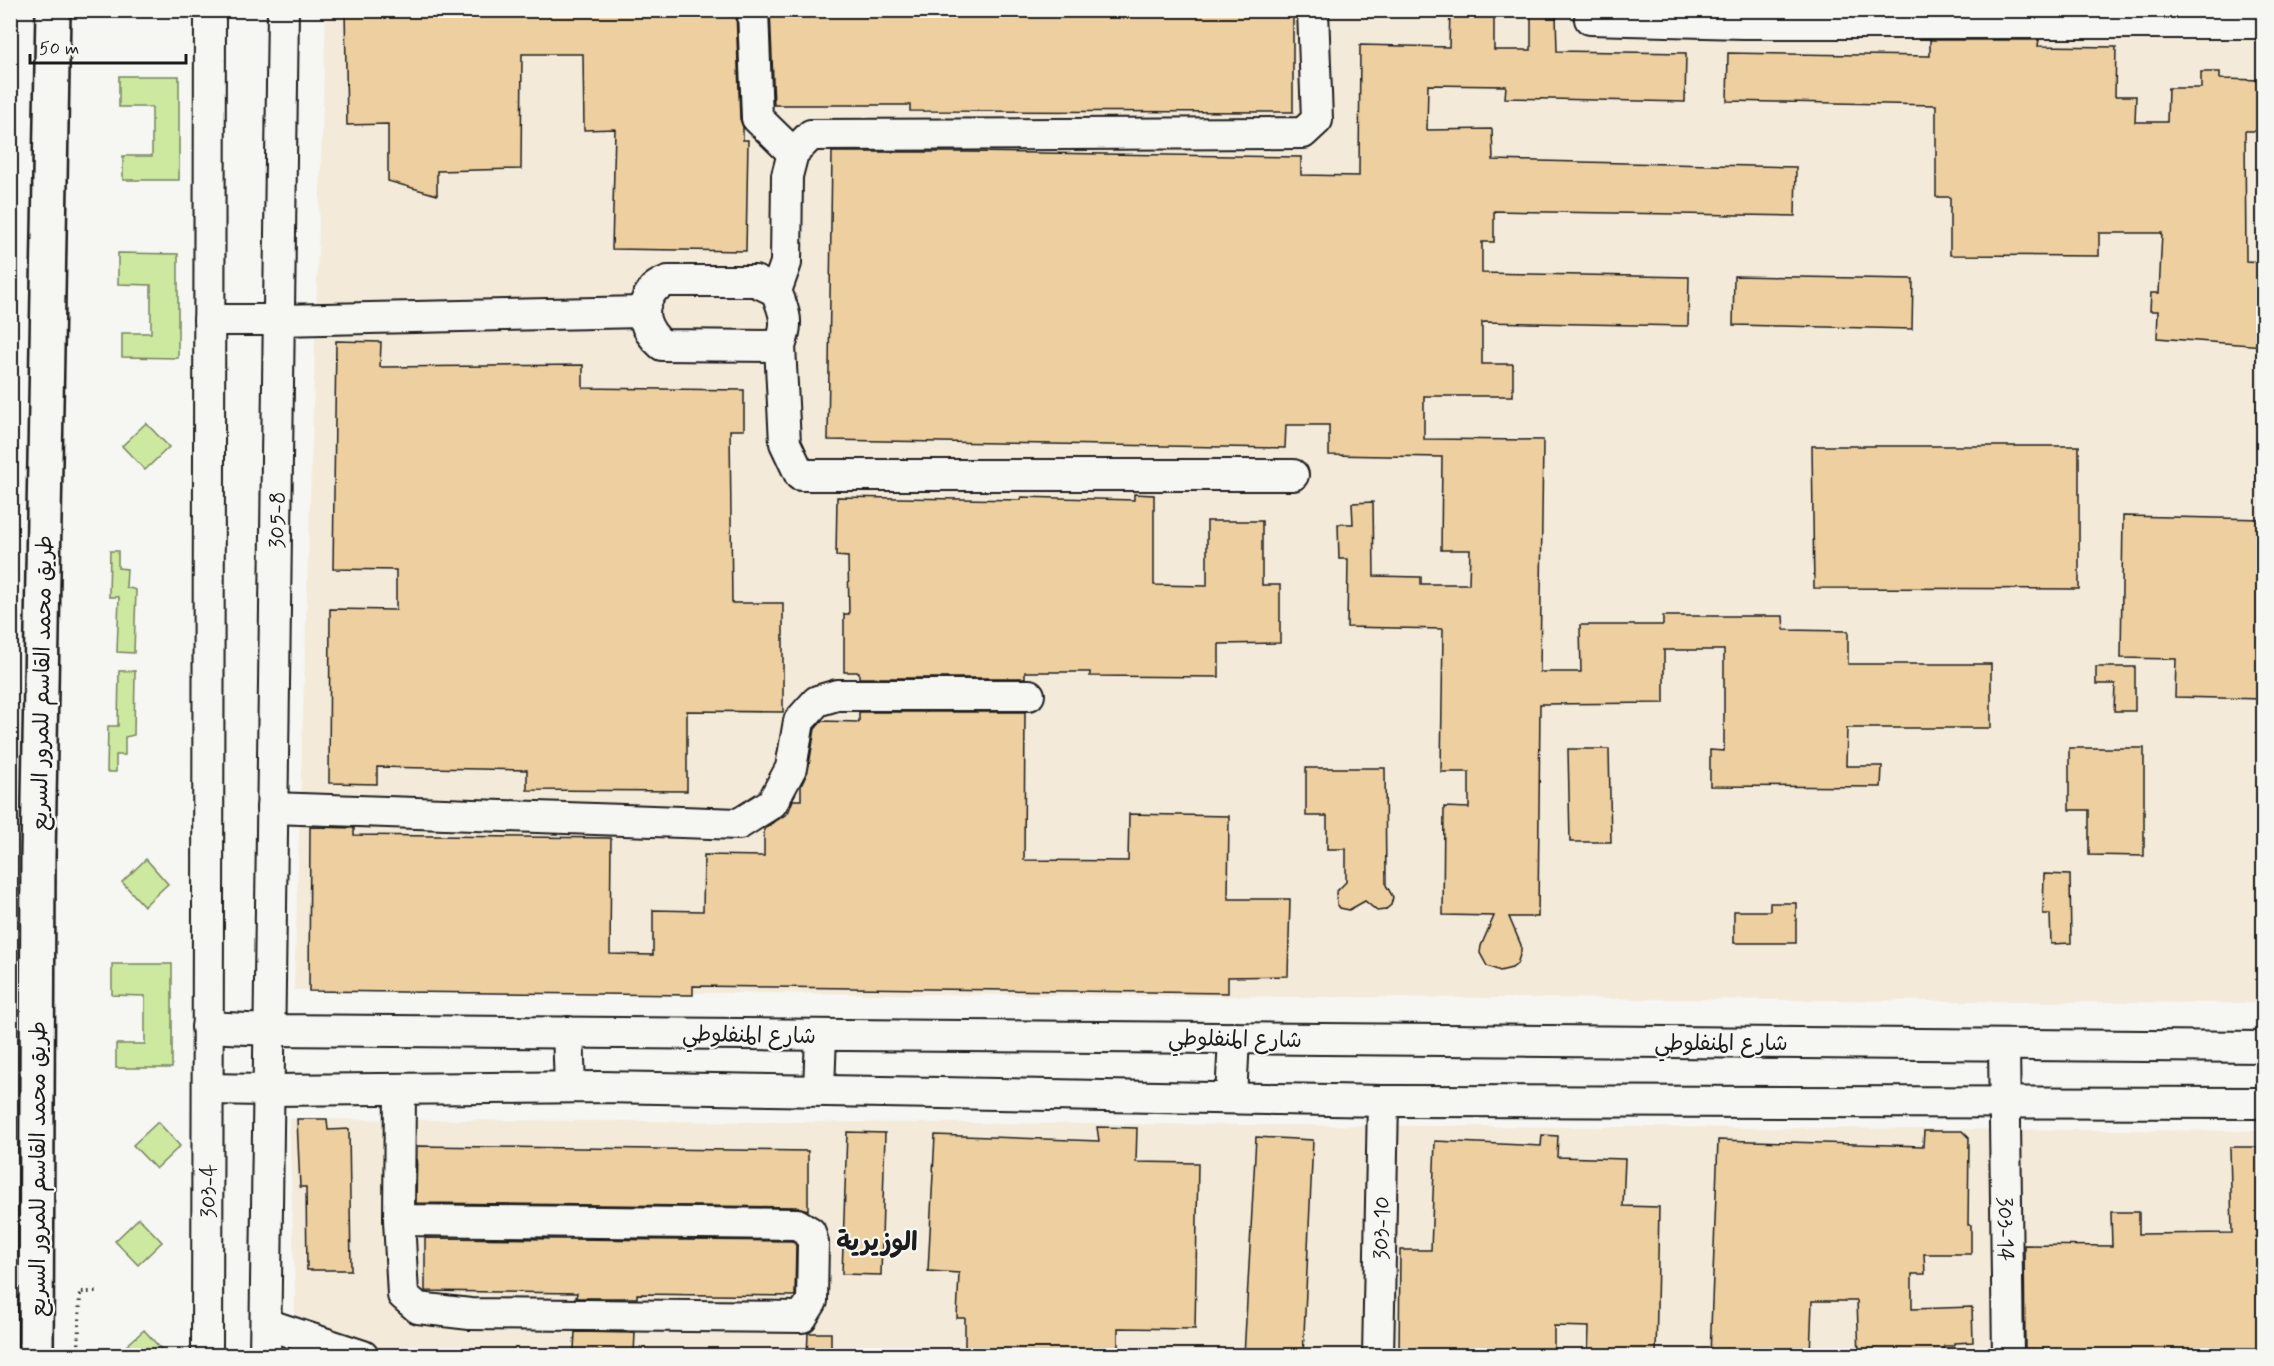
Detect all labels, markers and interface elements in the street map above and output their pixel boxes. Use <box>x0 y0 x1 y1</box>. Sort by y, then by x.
scale bar <box>30 27 186 65</box>
text: 50 m <box>39 37 79 61</box>
street label: 305-8 <box>264 491 293 549</box>
street label: طريق محمد القاسم للمرور السريع <box>26 535 61 831</box>
street label: طريق محمد القاسم للمرور السريع <box>25 1021 54 1317</box>
street label: شارع المنفلوطي <box>682 1021 816 1055</box>
street label: شارع المنفلوطي <box>1168 1025 1302 1059</box>
street label: شارع المنفلوطي <box>1654 1030 1788 1062</box>
street label: 303-4 <box>195 1164 223 1218</box>
street label: 303-10 <box>1368 1196 1397 1260</box>
street label: 303-14 <box>1990 1197 2019 1261</box>
district label: الوزيرية <box>836 1226 918 1260</box>

